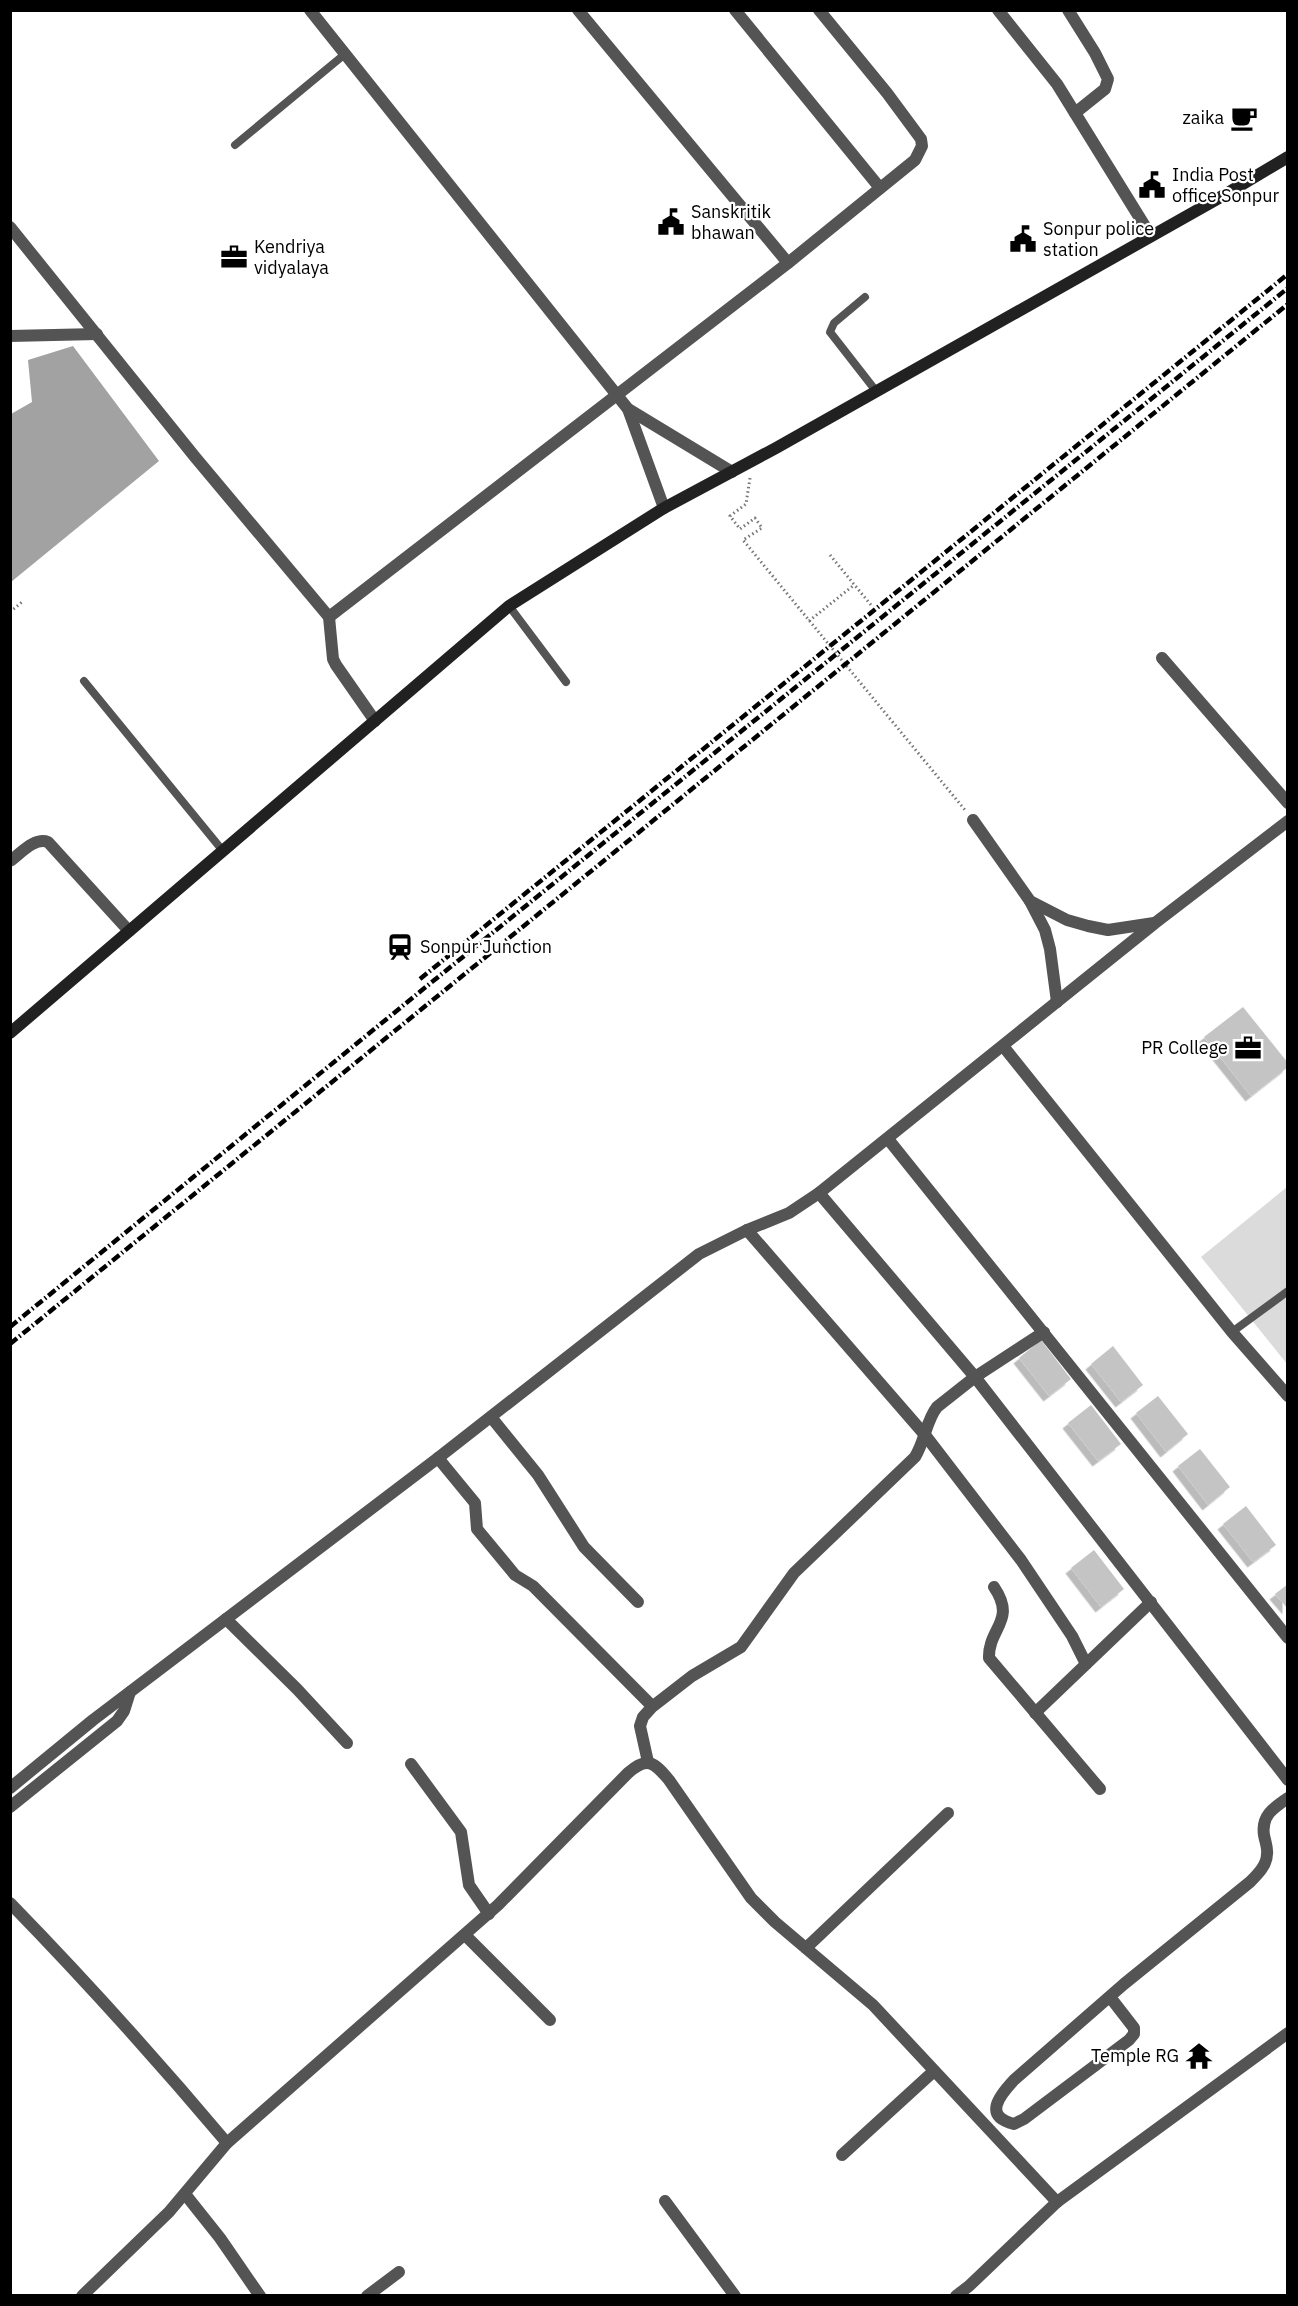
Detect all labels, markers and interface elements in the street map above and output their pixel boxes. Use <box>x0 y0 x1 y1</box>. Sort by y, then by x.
cafe icon: zaika <box>1229 103 1259 133</box>
place label: zaika <box>1183 106 1224 129</box>
place label: India Post office Sonpur <box>1172 163 1280 207</box>
public building icon: India Post office Sonpur <box>1137 170 1167 200</box>
place label: Sanskritik bhawan <box>691 200 771 244</box>
public building icon: Sanskritik bhawan <box>656 207 686 237</box>
place label: Sonpur police station <box>1043 217 1154 261</box>
public building icon: Sonpur police station <box>1008 224 1038 254</box>
place label: Kendriya vidyalaya <box>254 235 329 279</box>
office icon: Kendriya vidyalaya <box>219 242 249 272</box>
station icon: Sonpur Junction <box>385 932 415 962</box>
place label: Sonpur Junction <box>420 935 552 958</box>
office icon: PR College <box>1233 1033 1263 1063</box>
place label: PR College <box>1141 1036 1228 1059</box>
temple icon: Temple RG <box>1184 2041 1214 2071</box>
place label: Temple RG <box>1091 2044 1179 2067</box>

